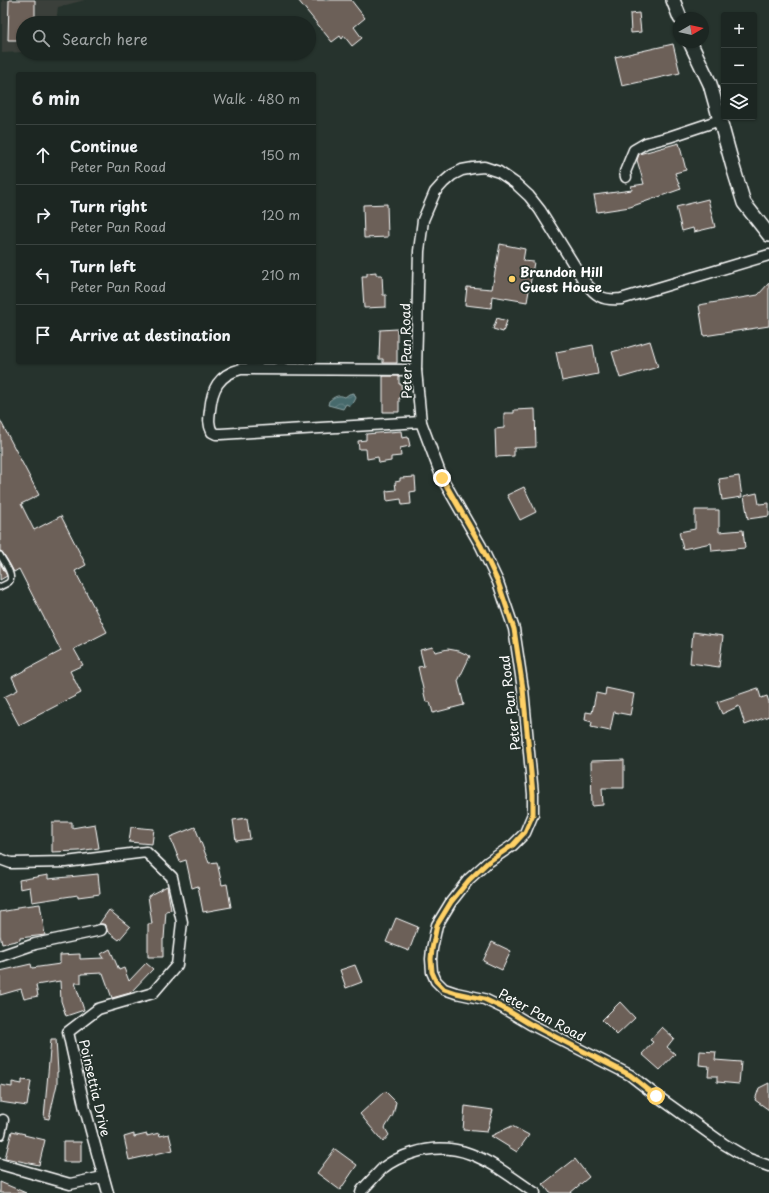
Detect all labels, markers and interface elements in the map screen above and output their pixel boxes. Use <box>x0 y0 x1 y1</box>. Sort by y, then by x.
north arrow <box>673 12 709 48</box>
map controls <box>721 12 757 120</box>
button: + <box>721 12 757 48</box>
search box <box>16 16 316 60</box>
icon: search <box>30 27 52 49</box>
text: Search here <box>62 27 148 50</box>
button: − <box>721 48 757 84</box>
button: layers <box>721 84 757 120</box>
text: 6 min <box>32 85 80 111</box>
text: Walk · 480 m <box>213 89 300 108</box>
text: Continue <box>70 134 138 157</box>
icon: ahead <box>32 144 54 166</box>
text: 150 m <box>261 145 300 164</box>
text: Peter Pan Road <box>70 157 166 176</box>
text: Turn right <box>70 194 147 217</box>
icon: right <box>32 204 54 226</box>
text: 120 m <box>261 205 300 224</box>
text: Peter Pan Road <box>70 217 166 236</box>
text: Turn left <box>70 254 136 277</box>
place label: Brandon Hill Guest House <box>520 262 603 296</box>
icon: left <box>32 264 54 286</box>
text: 210 m <box>261 265 300 284</box>
marker: Brandon Hill Guest House <box>507 274 517 284</box>
text: Peter Pan Road <box>70 277 166 296</box>
street label: Peter Pan Road <box>395 303 416 399</box>
text: Arrive at destination <box>70 323 231 346</box>
icon: arrive <box>32 324 54 346</box>
route end <box>433 469 451 487</box>
street label: Peter Pan Road <box>494 654 525 752</box>
street label: Peter Pan Road <box>495 984 589 1046</box>
street label: Poinsettia Drive <box>75 1037 116 1138</box>
route start <box>647 1087 665 1105</box>

